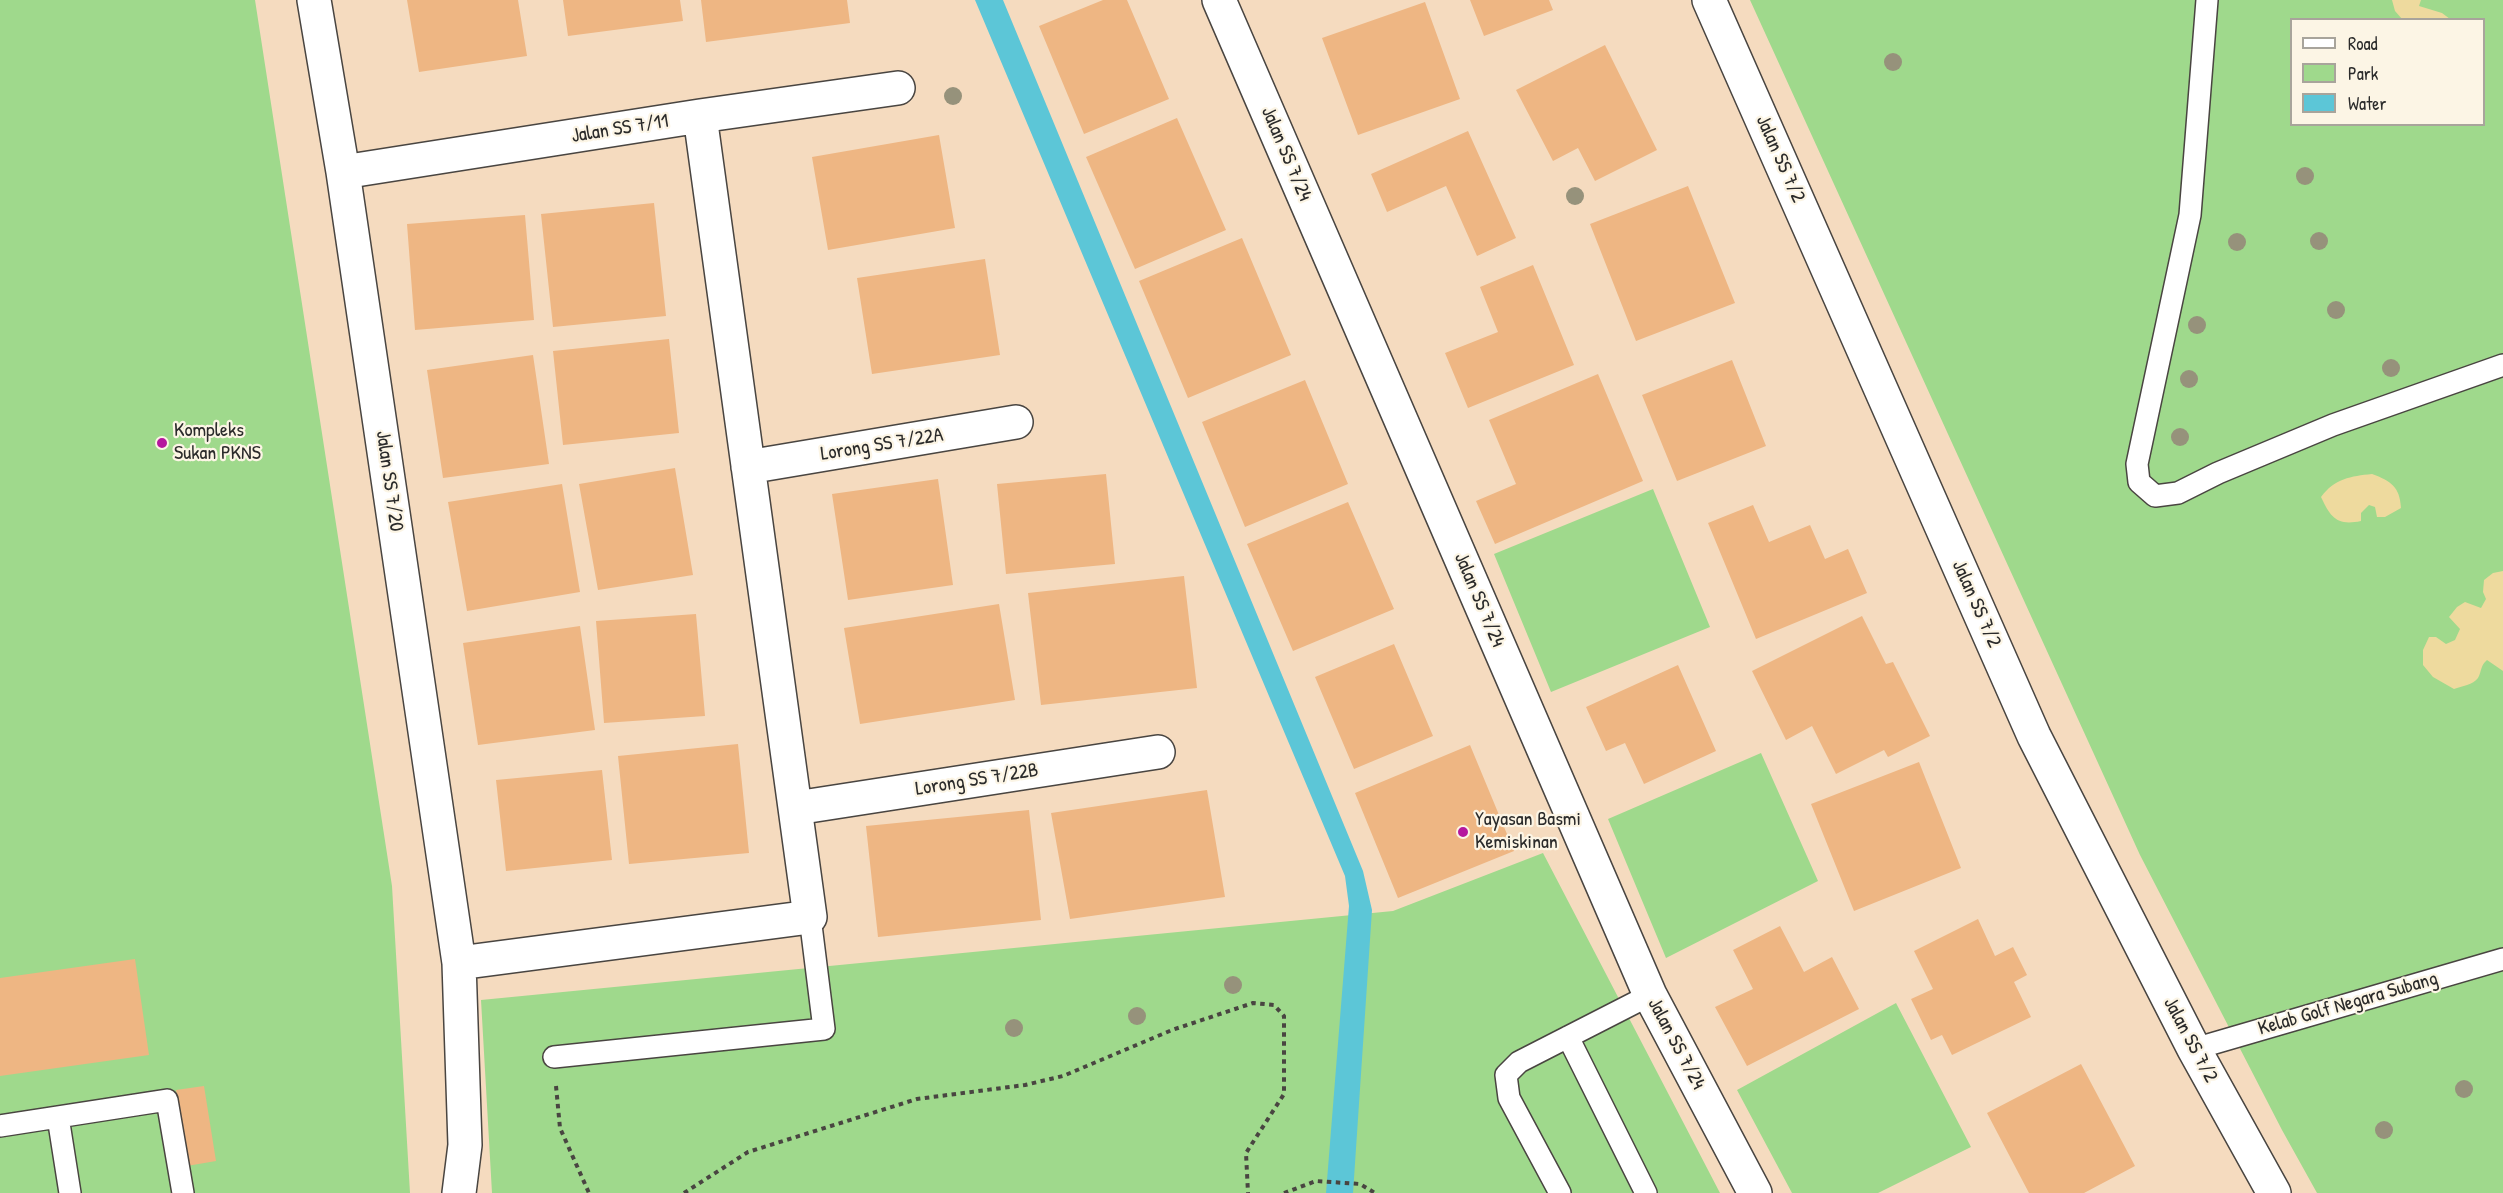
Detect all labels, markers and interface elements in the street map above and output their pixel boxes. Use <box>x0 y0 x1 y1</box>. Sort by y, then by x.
legend <box>2290 18 2485 126</box>
text: Road <box>2348 31 2378 56</box>
text: Park <box>2348 61 2378 86</box>
text: Water <box>2348 91 2386 116</box>
street label: Jalan SS 7/24 <box>1255 103 1317 205</box>
street label: Jalan SS 7/11 <box>570 109 670 149</box>
street label: Jalan SS 7/2 <box>1750 112 1810 206</box>
place label: Kompleks Sukan PKNS <box>174 419 261 466</box>
street label: Lorong SS 7/22A <box>819 423 945 467</box>
street label: Jalan SS 7/20 <box>370 429 408 533</box>
marker: Kompleks Sukan PKNS <box>155 436 169 450</box>
street label: Jalan SS 7/24 <box>1448 549 1510 651</box>
street label: Jalan SS 7/2 <box>1946 557 2006 651</box>
street label: Lorong SS 7/22B <box>914 758 1040 802</box>
place label: Yayasan Basmi Kemiskinan <box>1475 808 1581 855</box>
marker: Yayasan Basmi Kemiskinan <box>1456 825 1470 839</box>
street label: Kelab Golf Negara Subang <box>2255 967 2441 1041</box>
street label: Jalan SS 7/2 <box>2158 993 2222 1087</box>
street label: Jalan SS 7/24 <box>1642 994 1710 1094</box>

